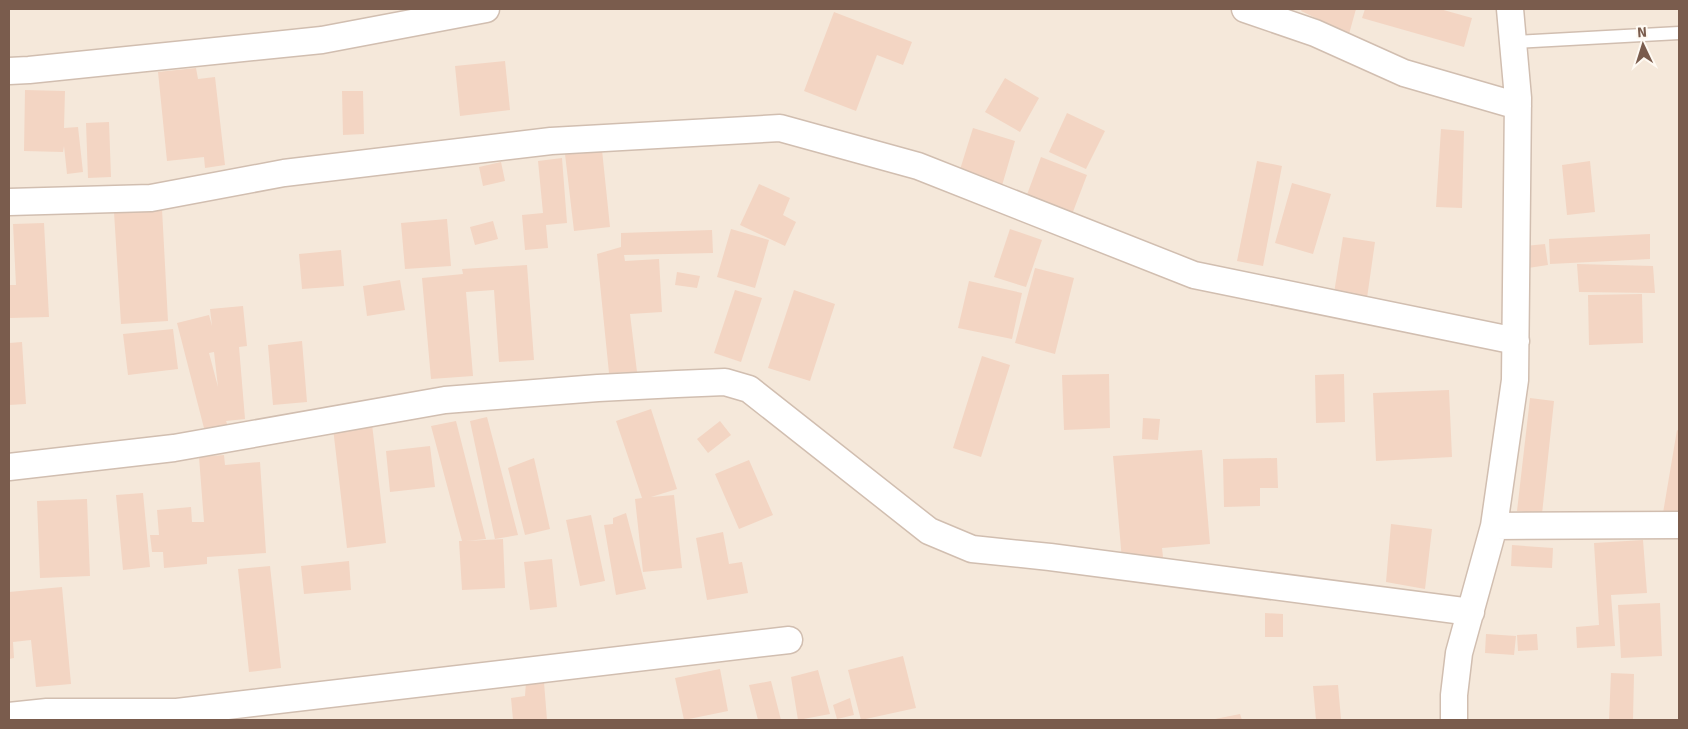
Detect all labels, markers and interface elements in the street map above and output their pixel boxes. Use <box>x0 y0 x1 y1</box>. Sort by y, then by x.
north arrow <box>1618 20 1668 70</box>
text: N <box>1637 24 1648 41</box>

